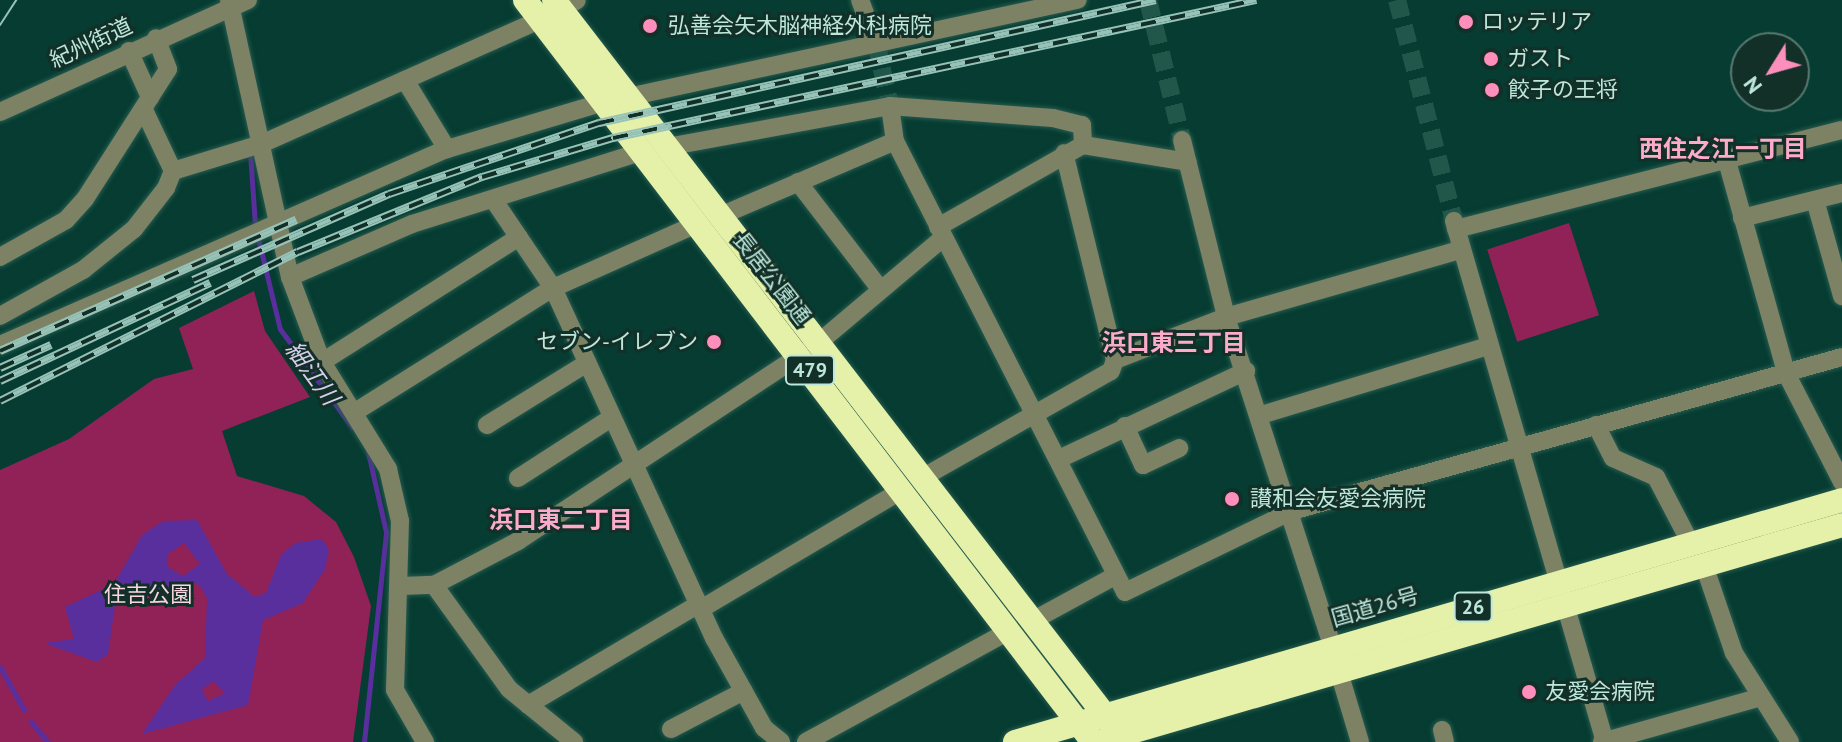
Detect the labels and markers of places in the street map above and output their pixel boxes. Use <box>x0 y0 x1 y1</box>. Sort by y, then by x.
place label: ロッテリア <box>1482 9 1592 35</box>
place label: 弘善会矢木脳神経外科病院 <box>668 13 932 39</box>
marker: ロッテリア <box>1457 13 1475 31</box>
marker: 弘善会矢木脳神経外科病院 <box>639 15 661 37</box>
place label: ガスト <box>1507 46 1573 72</box>
marker: ガスト <box>1482 50 1500 68</box>
place label: 餃子の王将 <box>1508 77 1618 103</box>
marker: 餃子の王将 <box>1483 81 1501 99</box>
place label: セブン-イレブン <box>536 329 698 355</box>
marker: セブン-イレブン <box>705 333 723 351</box>
place label: 讃和会友愛会病院 <box>1250 486 1426 512</box>
marker: 讃和会友愛会病院 <box>1221 488 1243 510</box>
place label: 友愛会病院 <box>1545 679 1655 705</box>
marker: 友愛会病院 <box>1520 683 1538 701</box>

